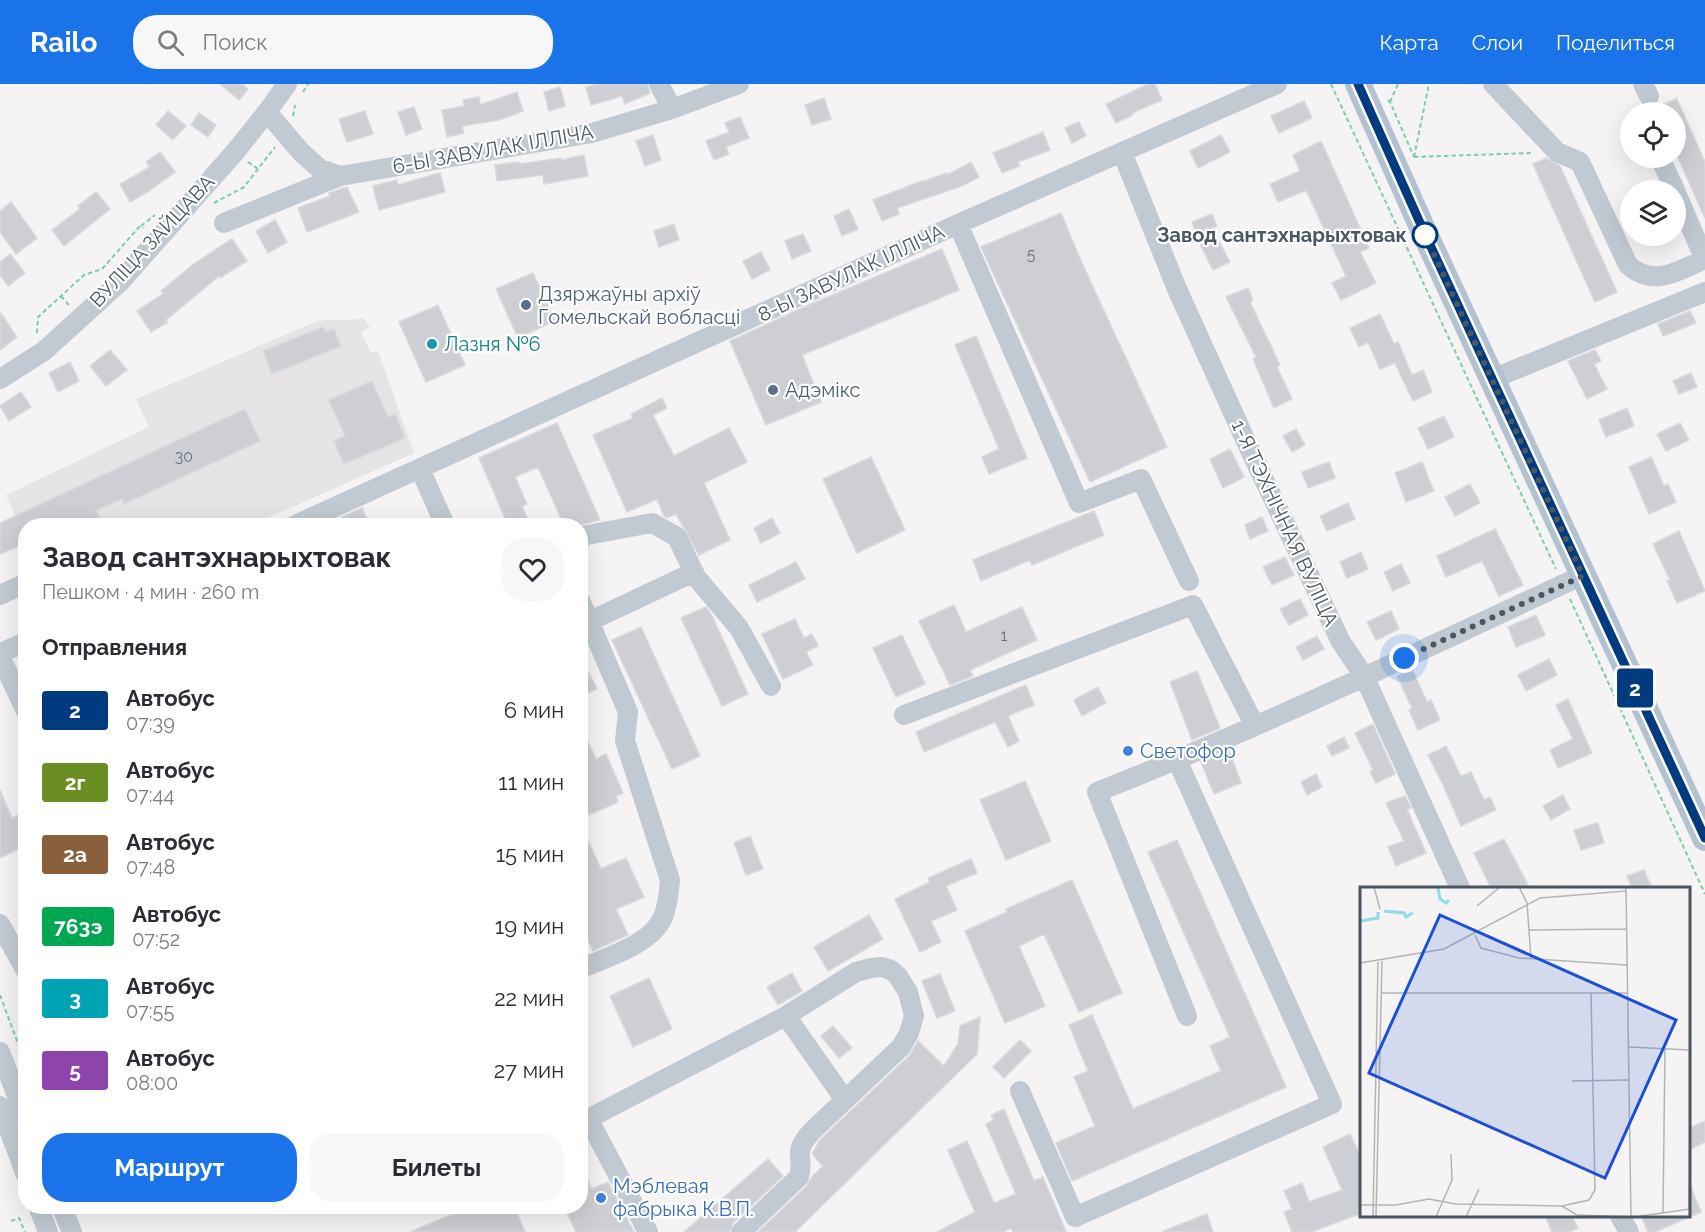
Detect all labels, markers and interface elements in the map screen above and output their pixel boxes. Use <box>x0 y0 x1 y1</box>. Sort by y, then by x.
search box <box>133 15 553 69</box>
text: Railo <box>30 26 97 59</box>
icon: search <box>154 26 187 59</box>
text: Поиск <box>202 29 268 55</box>
text: Карта <box>1380 30 1439 55</box>
text: Слои <box>1472 30 1523 55</box>
text: Поделиться <box>1556 30 1675 55</box>
map controls <box>1620 102 1686 246</box>
button: locate <box>1620 102 1686 168</box>
street label: 6-Ы ЗАВУЛАК ІЛЛІЧА <box>391 119 596 178</box>
street label: ВУЛІЦА ЗАЙЦАВА <box>85 170 220 312</box>
button: layers <box>1620 180 1686 246</box>
street label: 8-Ы ЗАВУЛАК ІЛЛІЧА <box>754 219 949 327</box>
marker: Завод сантэхнарыхтовак <box>1412 222 1438 248</box>
place label: Завод сантэхнарыхтовак <box>1157 223 1407 247</box>
house number: 5 <box>1027 245 1036 264</box>
place label: Дзяржаўны архіў Гомельскай вобласці <box>538 282 740 329</box>
marker: Дзяржаўны архіў Гомельскай вобласці <box>519 298 533 312</box>
place label: Лазня №6 <box>444 332 541 356</box>
marker: Лазня №6 <box>425 337 439 351</box>
place label: Адэмікс <box>785 378 860 402</box>
marker: Адэмікс <box>766 383 780 397</box>
street label: 1-Я ТЭХНІЧНАЯ ВУЛІЦА <box>1227 416 1344 631</box>
house number: 30 <box>175 447 193 466</box>
button: heart <box>501 538 564 601</box>
text: Завод сантэхнарыхтовак <box>42 541 392 574</box>
text: Пешком · 4 мин · 260 m <box>42 580 260 604</box>
house number: 1 <box>1001 626 1008 645</box>
text: Отправления <box>42 634 187 660</box>
your location <box>1389 643 1419 673</box>
line badge: 2 <box>1616 668 1654 708</box>
text: 2 <box>1629 676 1641 701</box>
text: Автобус <box>126 685 215 711</box>
text: 6 мин <box>504 697 564 723</box>
text: 2 <box>69 698 81 723</box>
text: 07:39 <box>126 711 175 735</box>
place label: Светофор <box>1140 739 1236 763</box>
marker: Светофор <box>1121 744 1135 758</box>
text: Автобус <box>126 757 215 783</box>
text: 11 мин <box>498 769 564 795</box>
text: 2г <box>65 770 85 795</box>
text: 07:44 <box>126 783 174 807</box>
text: Автобус <box>126 829 215 855</box>
text: 15 мин <box>496 841 564 867</box>
text: 2а <box>63 842 87 867</box>
text: 07:48 <box>126 855 175 879</box>
inset map <box>1360 887 1690 1217</box>
text: Автобус <box>132 901 221 927</box>
text: 19 мин <box>495 913 564 939</box>
text: 763э <box>54 914 102 939</box>
text: 07:52 <box>132 927 180 951</box>
text: Автобус <box>126 973 215 999</box>
text: 22 мин <box>494 985 564 1011</box>
text: 3 <box>69 986 81 1011</box>
text: 07:55 <box>126 999 174 1023</box>
text: Автобус <box>126 1045 215 1071</box>
text: 27 мин <box>494 1057 564 1083</box>
text: 5 <box>69 1058 81 1083</box>
text: 08:00 <box>126 1071 178 1095</box>
button: Маршрут <box>42 1133 297 1202</box>
button: Билеты <box>309 1133 564 1202</box>
place label: Мэблевая фабрыка К.В.П. <box>613 1174 754 1221</box>
marker: Мэблевая фабрыка К.В.П. <box>594 1191 608 1205</box>

